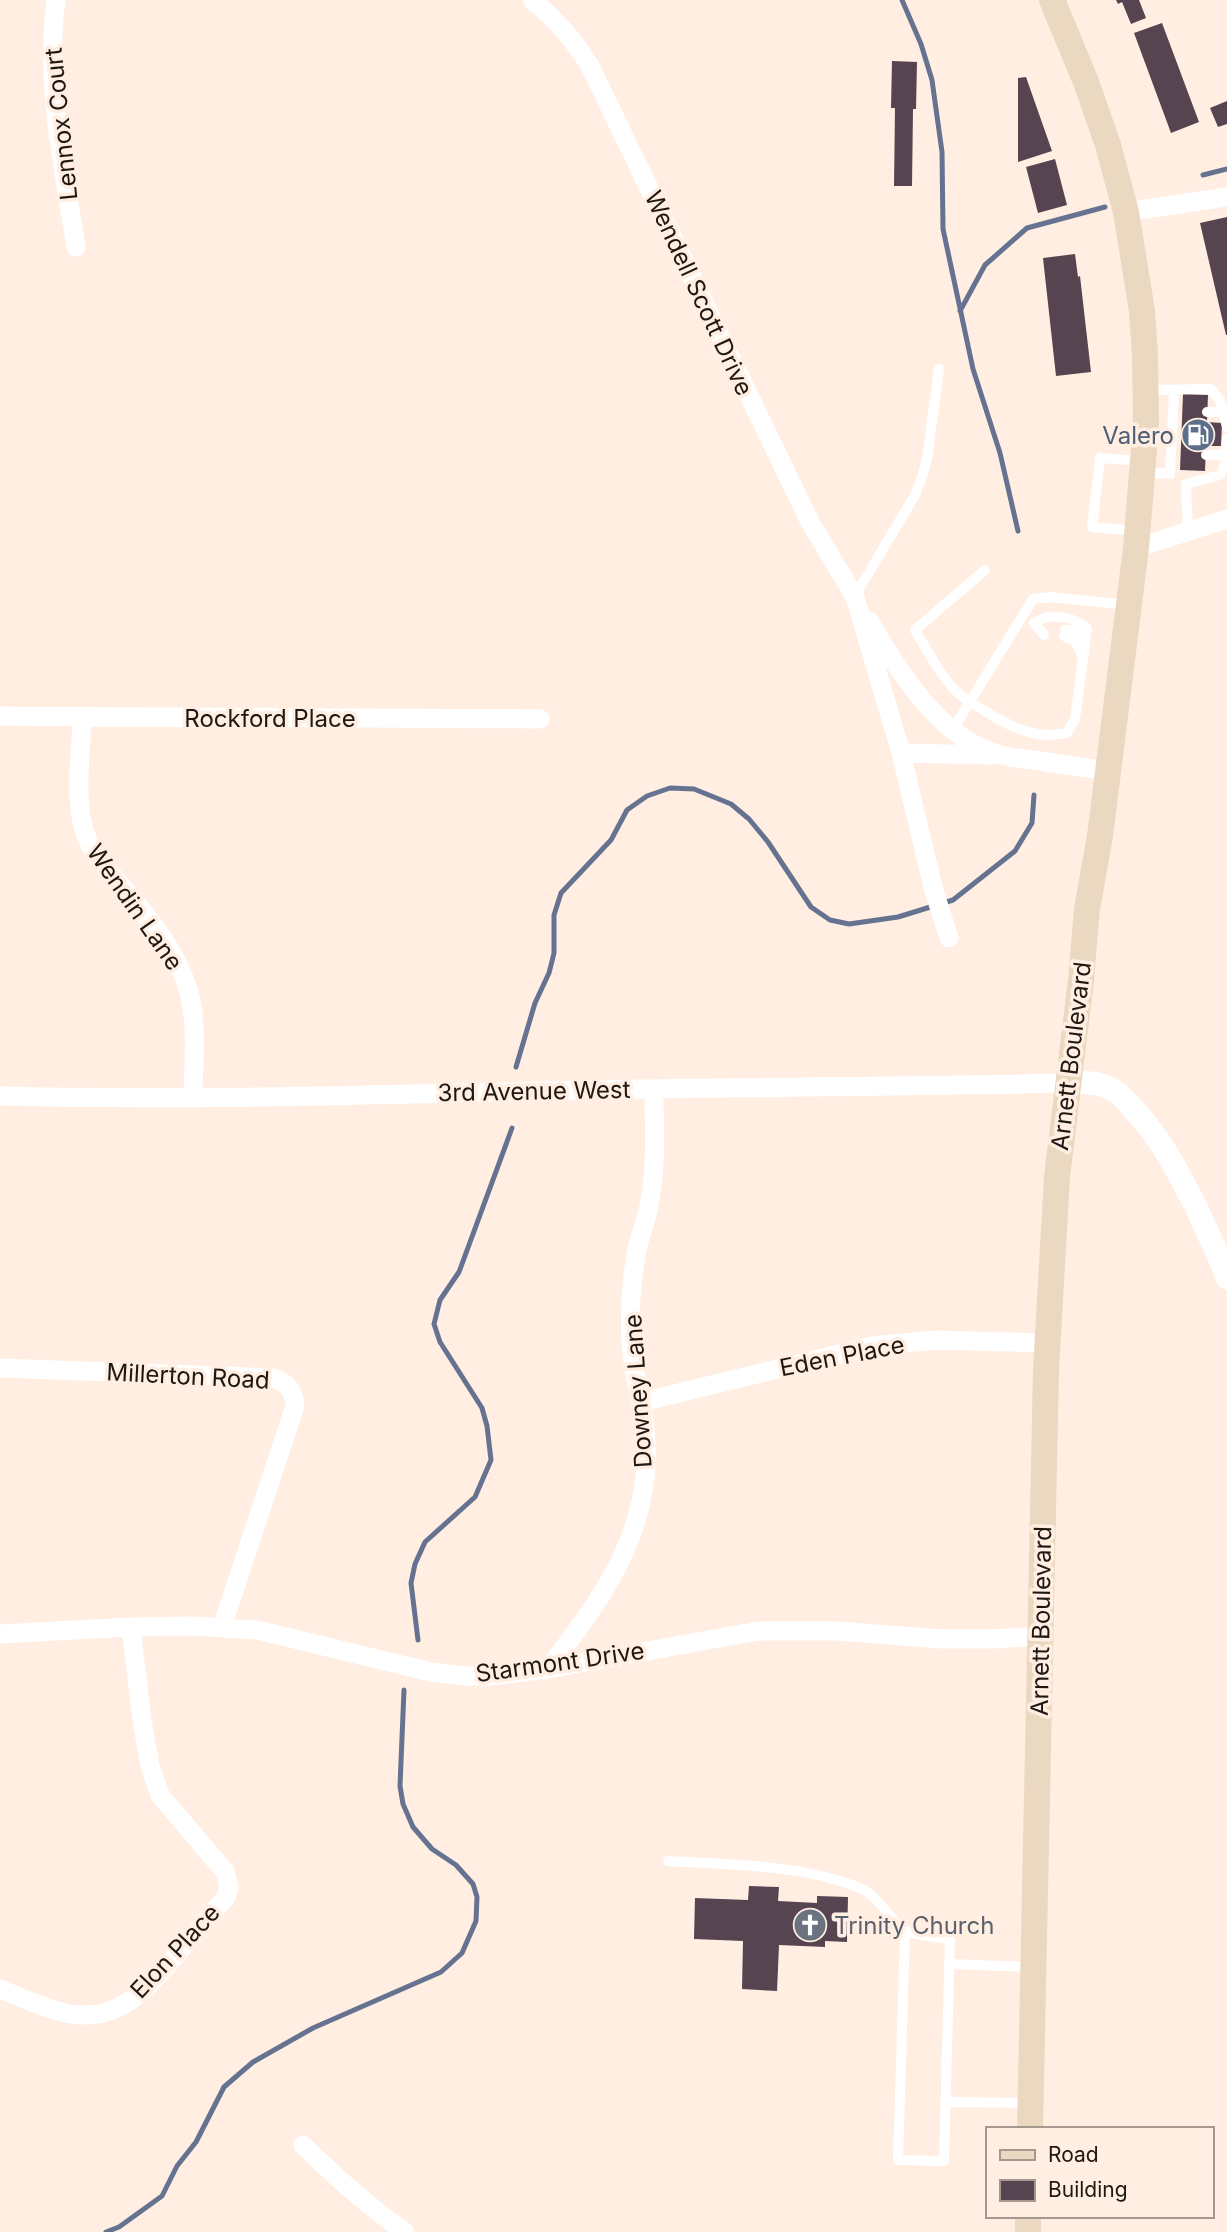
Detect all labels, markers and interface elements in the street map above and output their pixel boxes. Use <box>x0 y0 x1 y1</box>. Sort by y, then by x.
street label: Lennox Court <box>39 46 83 202</box>
street label: Wendell Scott Drive <box>639 186 759 400</box>
fuel station icon: Valero <box>1179 416 1217 454</box>
place label: Valero <box>1102 421 1174 450</box>
street label: Rockford Place <box>184 704 356 733</box>
street label: Wendin Lane <box>81 838 189 976</box>
street label: Arnett Boulevard <box>1045 960 1097 1152</box>
street label: 3rd Avenue West <box>437 1075 631 1107</box>
street label: Downey Lane <box>618 1313 658 1469</box>
street label: Eden Place <box>777 1330 907 1382</box>
street label: Millerton Road <box>106 1357 270 1395</box>
street label: Arnett Boulevard <box>1025 1526 1057 1716</box>
street label: Starmont Drive <box>474 1636 646 1688</box>
street label: Elon Place <box>124 1898 226 2004</box>
church icon: Trinity Church <box>791 1906 829 1944</box>
place label: Trinity Church <box>834 1911 994 1940</box>
legend <box>986 2127 1213 2218</box>
text: Road <box>1048 2142 1099 2167</box>
text: Building <box>1048 2177 1128 2202</box>

